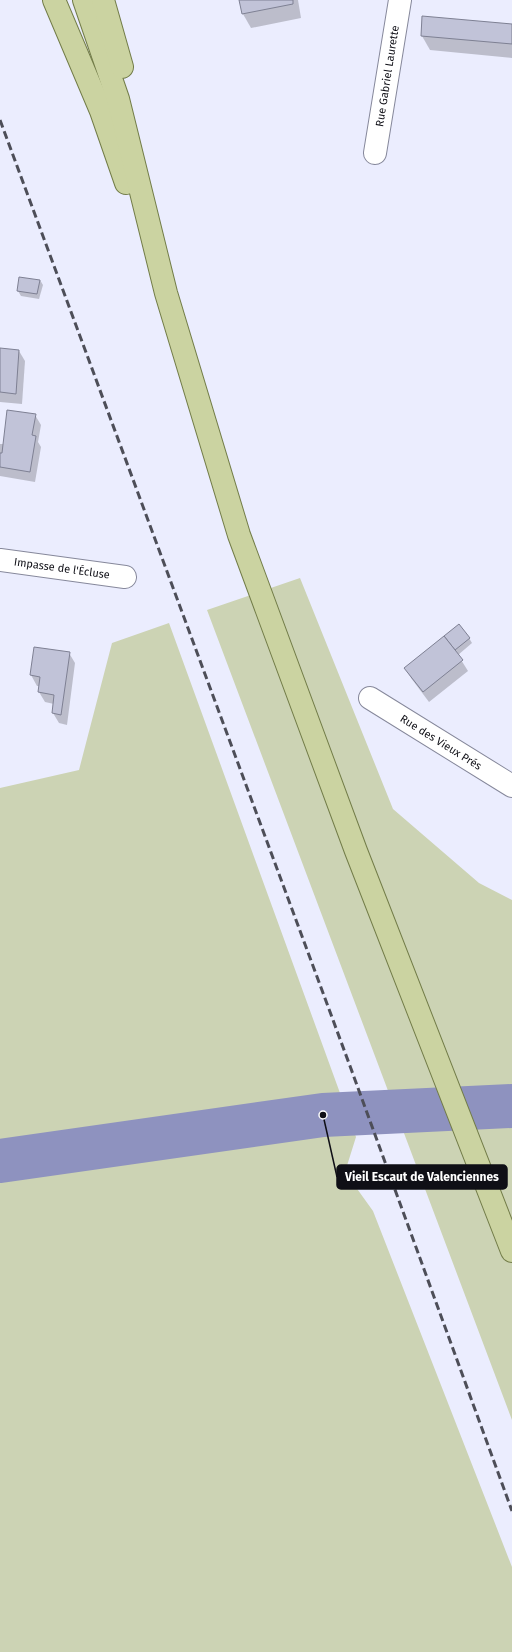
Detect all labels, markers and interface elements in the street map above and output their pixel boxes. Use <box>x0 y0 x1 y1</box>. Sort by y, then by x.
street label: Rue Gabriel Laurette <box>373 25 402 128</box>
street label: Impasse de l'Écluse <box>13 554 111 582</box>
street label: Rue des Vieux Prés <box>398 712 484 773</box>
callout: Vieil Escaut de Valenciennes <box>337 1165 507 1189</box>
text: Vieil Escaut de Valenciennes <box>344 1170 499 1184</box>

